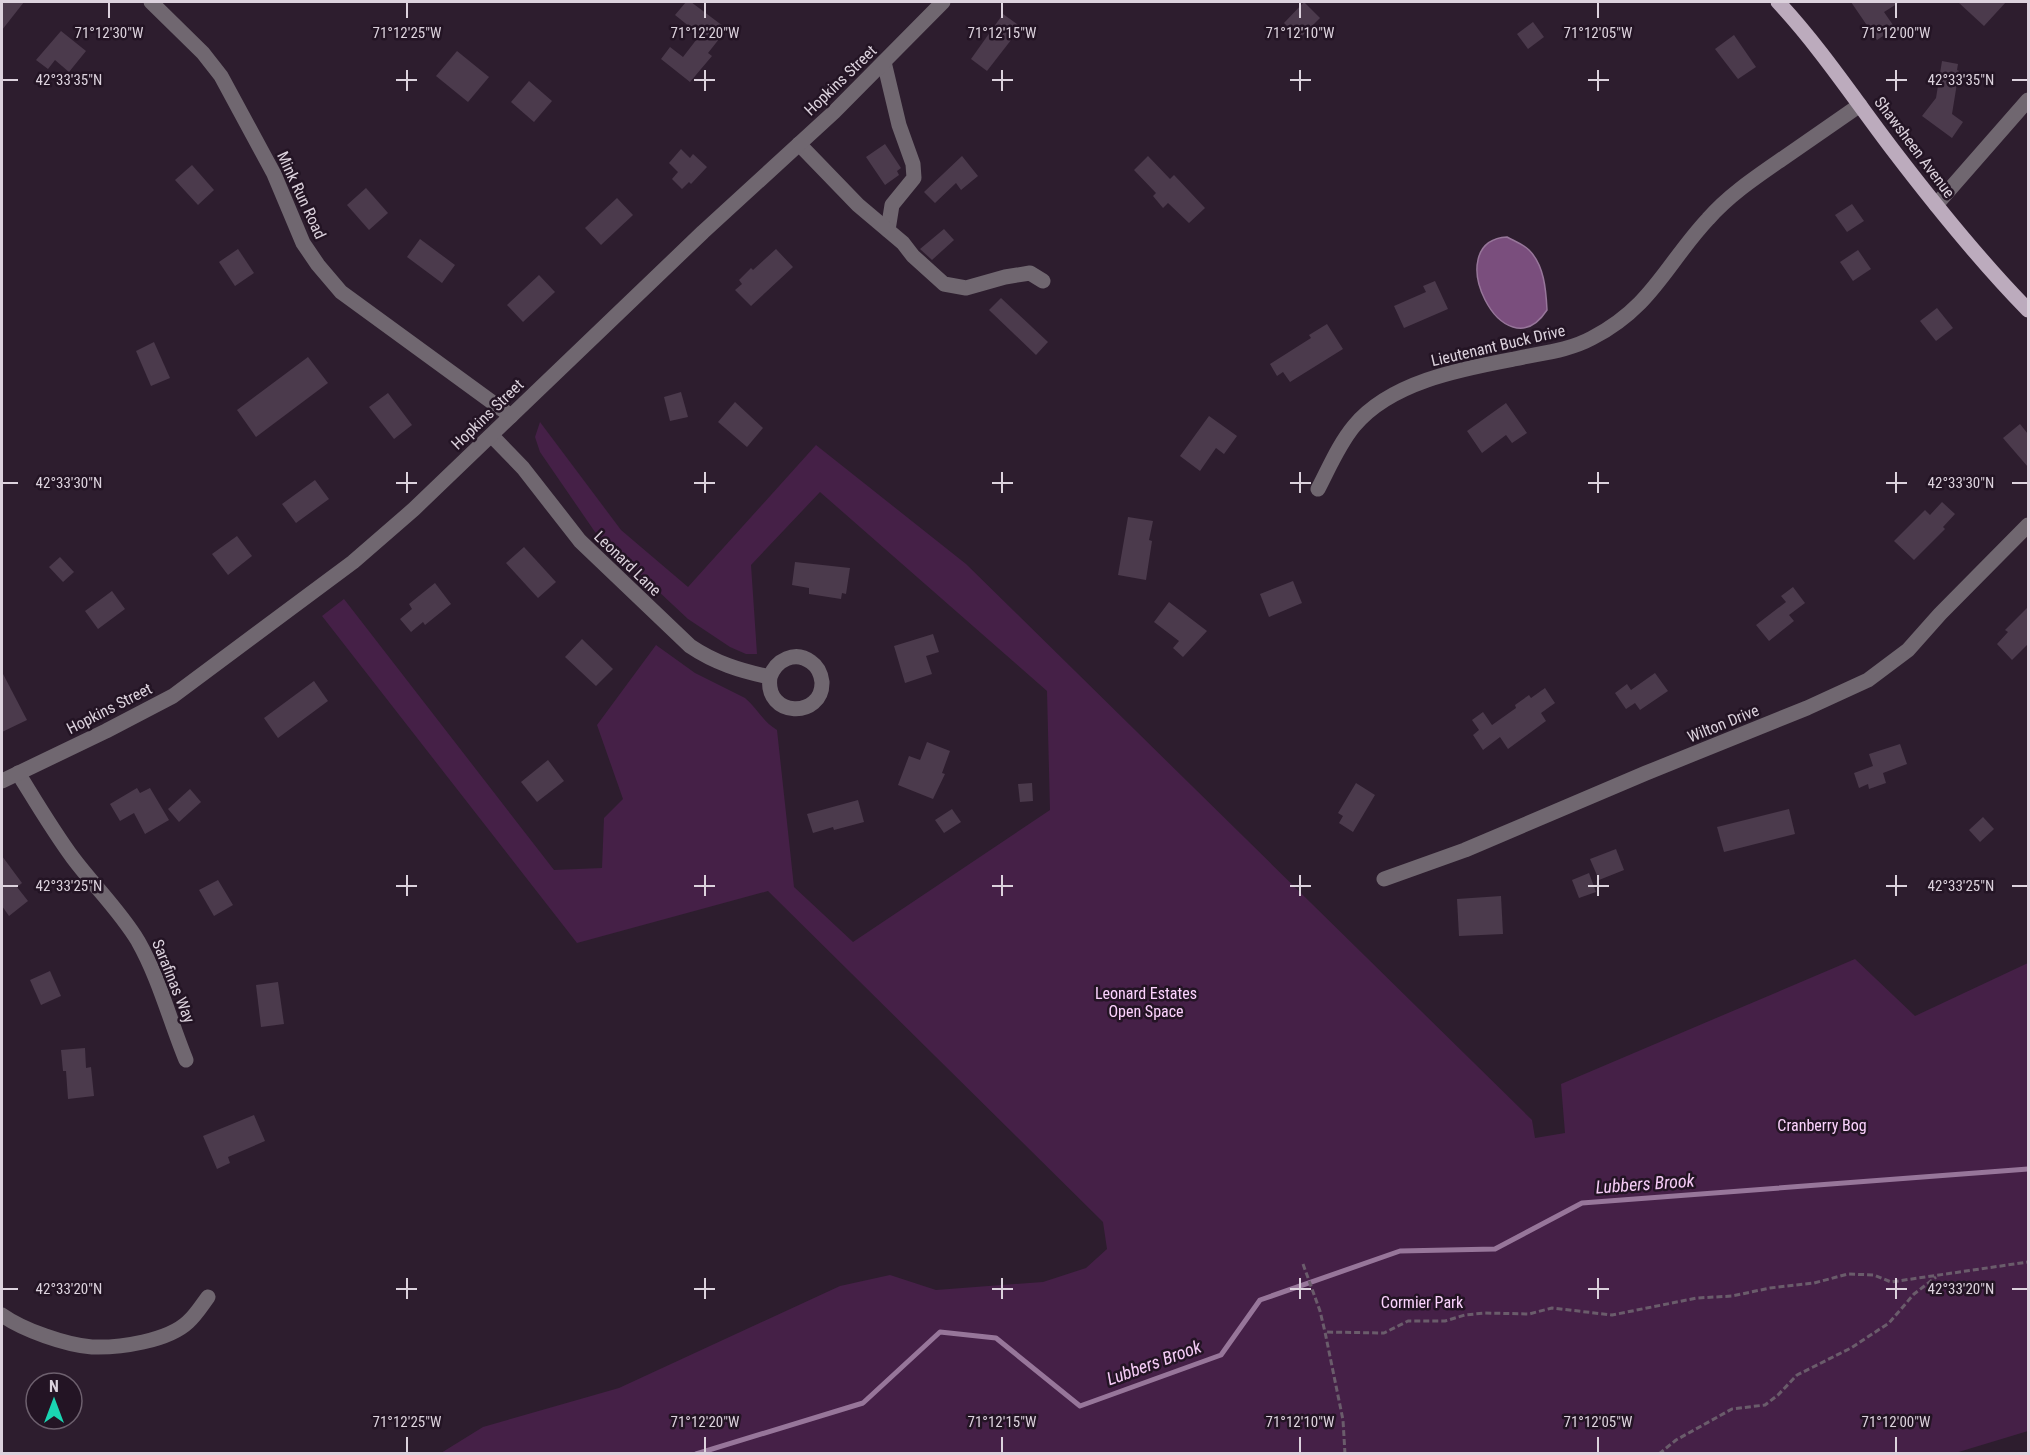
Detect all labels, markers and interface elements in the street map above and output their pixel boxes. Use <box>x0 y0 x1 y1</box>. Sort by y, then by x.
text: 71°12'30"W <box>75 24 144 42</box>
text: 71°12'25"W <box>373 24 442 42</box>
text: 71°12'20"W <box>671 24 740 42</box>
text: 71°12'15"W <box>968 24 1037 42</box>
text: 71°12'10"W <box>1266 24 1335 42</box>
text: 71°12'05"W <box>1564 24 1633 42</box>
text: 71°12'00"W <box>1862 24 1931 42</box>
street label: Hopkins Street <box>800 41 881 119</box>
text: 42°33'35"N <box>36 71 102 89</box>
text: 42°33'35"N <box>1928 71 1994 89</box>
street label: Shawsheen Avenue <box>1870 93 1959 202</box>
street label: Mink Run Road <box>273 149 330 242</box>
street label: Lieutenant Buck Drive <box>1429 321 1567 370</box>
street label: Hopkins Street <box>447 375 528 453</box>
text: 42°33'30"N <box>36 474 102 492</box>
text: 42°33'30"N <box>1928 474 1994 492</box>
street label: Leonard Lane <box>590 527 665 600</box>
street label: Hopkins Street <box>64 679 155 738</box>
street label: Wilton Drive <box>1685 701 1762 746</box>
text: 42°33'25"N <box>36 877 102 895</box>
text: 42°33'25"N <box>1928 877 1994 895</box>
street label: Sarafinas Way <box>148 937 199 1026</box>
park label: Leonard Estates Open Space <box>1095 984 1197 1021</box>
park label: Cranberry Bog <box>1777 1116 1867 1135</box>
water label: Lubbers Brook <box>1595 1169 1696 1197</box>
text: 42°33'20"N <box>36 1280 102 1298</box>
text: 42°33'20"N <box>1928 1280 1994 1298</box>
park label: Cormier Park <box>1381 1293 1464 1312</box>
water label: Lubbers Brook <box>1104 1335 1205 1389</box>
north arrow <box>24 1371 84 1431</box>
text: N <box>49 1377 59 1396</box>
text: 71°12'25"W <box>373 1413 442 1431</box>
text: 71°12'20"W <box>671 1413 740 1431</box>
text: 71°12'15"W <box>968 1413 1037 1431</box>
text: 71°12'10"W <box>1266 1413 1335 1431</box>
text: 71°12'05"W <box>1564 1413 1633 1431</box>
text: 71°12'00"W <box>1862 1413 1931 1431</box>

